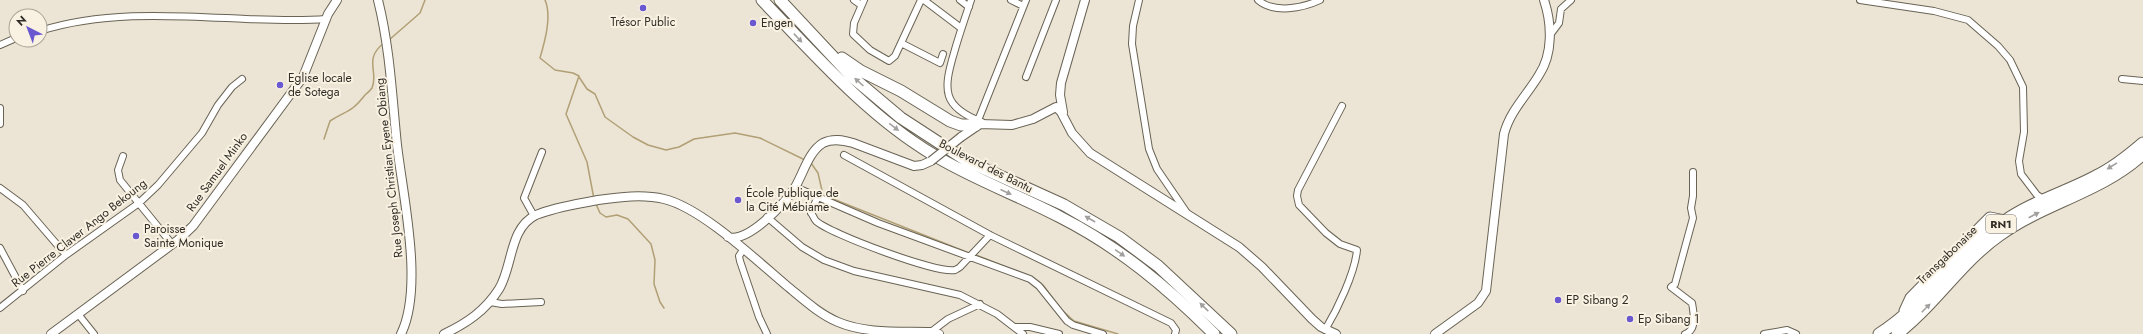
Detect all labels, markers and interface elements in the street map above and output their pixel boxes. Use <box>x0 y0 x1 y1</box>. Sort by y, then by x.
marker: Trésor Public <box>638 3 648 13</box>
north arrow <box>8 8 48 48</box>
text: N <box>13 12 30 29</box>
place label: Trésor Public <box>611 13 676 31</box>
place label: Engen <box>761 14 793 32</box>
marker: Engen <box>748 18 758 28</box>
one-way arrow <box>793 34 802 43</box>
place label: Eglise locale de Sotega <box>288 69 352 101</box>
street label: Rue Joseph Christian Eyene Obiang <box>371 77 407 259</box>
one-way arrow <box>854 78 864 87</box>
marker: Eglise locale de Sotega <box>275 80 285 90</box>
one-way arrow <box>888 122 899 131</box>
street label: Rue Samuel Minko <box>182 128 252 215</box>
street label: Boulevard des Bantu <box>936 135 1036 197</box>
one-way arrow <box>2106 163 2118 170</box>
street label: Rue Pierre Claver Ango Bekoung <box>8 174 150 292</box>
place label: École Publique de la Cité Mébiame <box>746 184 839 216</box>
one-way arrow <box>1000 189 1011 195</box>
marker: École Publique de la Cité Mébiame <box>733 195 743 205</box>
one-way arrow <box>2028 212 2040 218</box>
one-way arrow <box>1084 215 1096 222</box>
road number: RN1 <box>1986 215 2016 233</box>
place label: Paroisse Sainte Monique <box>144 220 223 252</box>
street label: Transgabonaise <box>1913 221 1981 289</box>
marker: Paroisse Sainte Monique <box>131 231 141 241</box>
one-way arrow <box>1115 249 1125 257</box>
place label: EP Sibang 2 <box>1566 291 1629 309</box>
marker: EP Sibang 2 <box>1553 295 1563 305</box>
one-way arrow <box>1199 302 1209 312</box>
one-way arrow <box>1921 303 1931 313</box>
place label: Ep Sibang 1 <box>1638 310 1700 328</box>
marker: Ep Sibang 1 <box>1625 314 1635 324</box>

